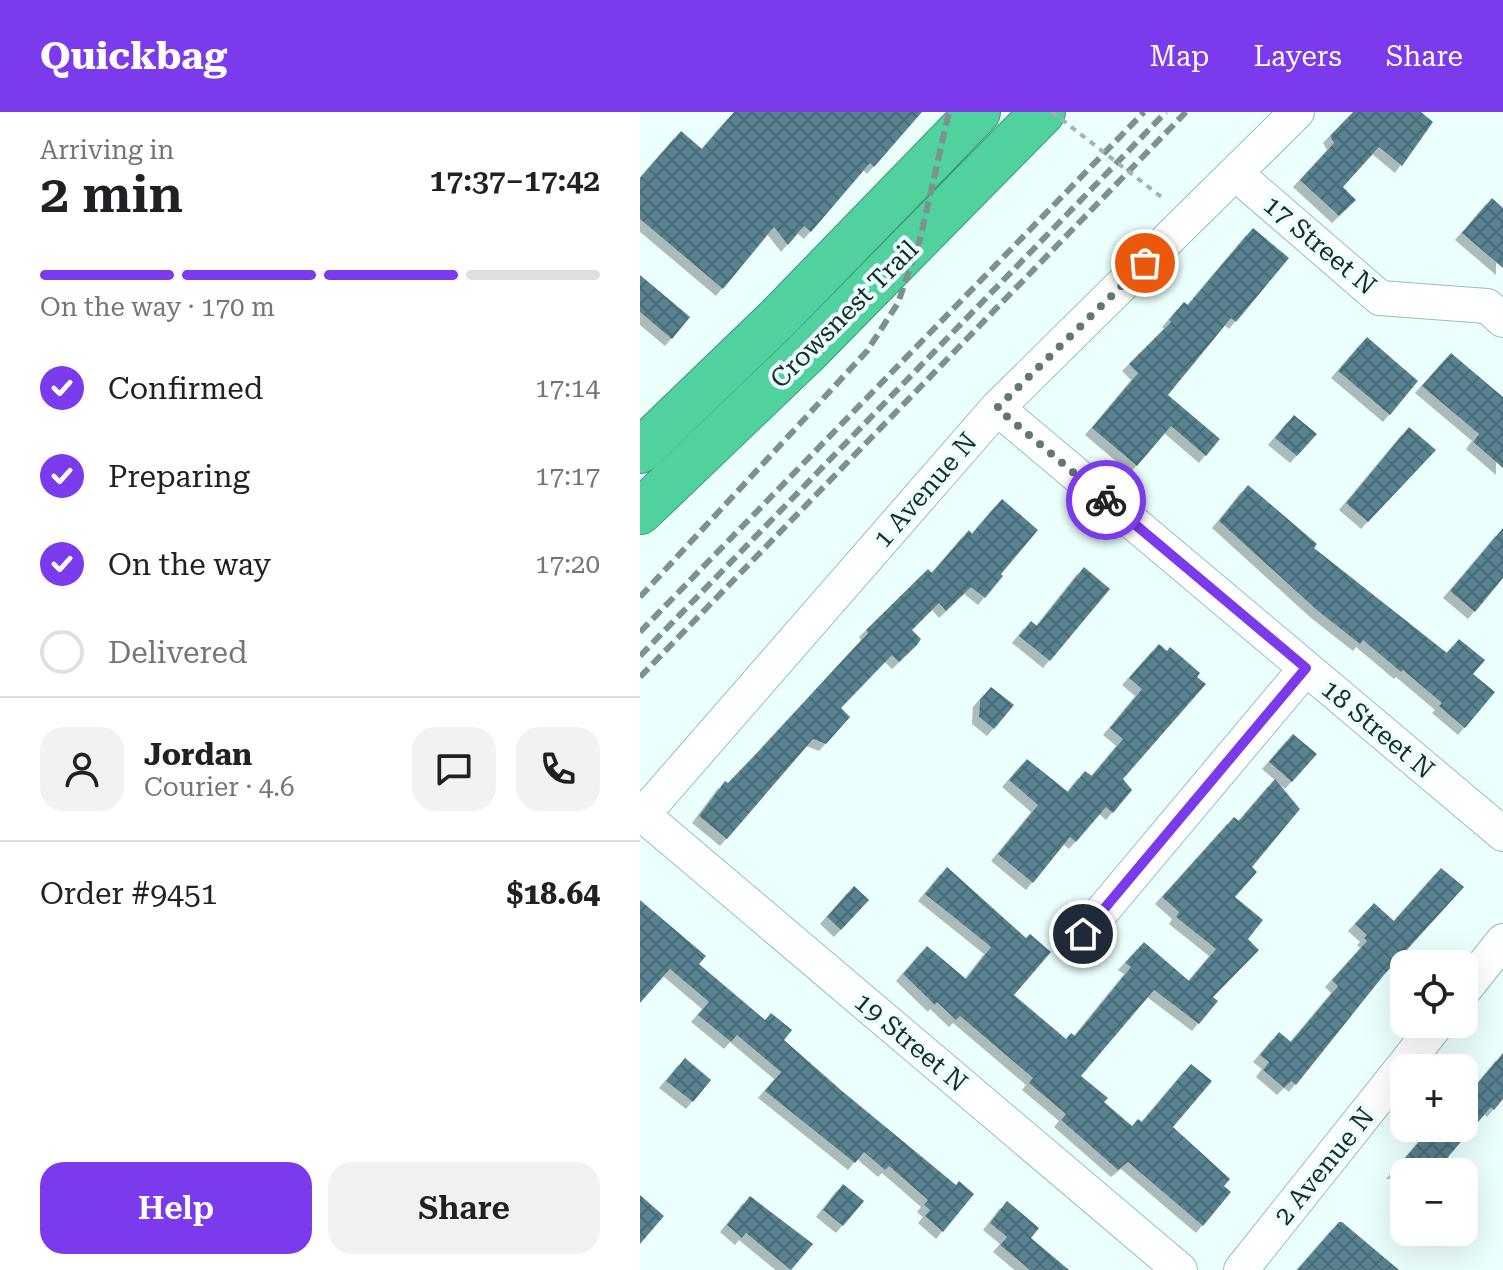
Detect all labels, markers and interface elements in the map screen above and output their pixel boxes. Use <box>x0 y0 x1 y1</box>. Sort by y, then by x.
text: Quickbag <box>40 34 227 78</box>
text: Map <box>1150 40 1209 73</box>
text: Layers <box>1253 40 1342 73</box>
text: Share <box>1386 40 1463 73</box>
text: Arriving in <box>40 135 174 165</box>
text: 17:37–17:42 <box>430 163 600 198</box>
text: 2 min <box>40 164 183 225</box>
street label: 17 Street N <box>1258 189 1382 301</box>
pin <box>1111 229 1179 297</box>
street label: Crowsnest Trail <box>764 234 924 394</box>
icon: bag <box>1123 241 1167 285</box>
text: On the way · 170 m <box>40 292 275 322</box>
icon: check <box>40 366 84 410</box>
text: Confirmed <box>108 371 263 406</box>
text: 17:14 <box>535 373 600 403</box>
street label: 1 Avenue N <box>867 427 983 553</box>
icon: check <box>40 454 84 498</box>
text: Preparing <box>108 459 250 494</box>
courier <box>1066 460 1146 540</box>
text: 17:17 <box>535 461 600 491</box>
icon: bike <box>1084 478 1128 522</box>
icon: check <box>40 542 84 586</box>
text: On the way <box>108 547 271 582</box>
text: 17:20 <box>535 549 600 579</box>
text: Delivered <box>108 635 247 670</box>
street label: 18 Street N <box>1316 673 1440 785</box>
button: person <box>40 727 124 811</box>
button: chat <box>412 727 496 811</box>
button: phone <box>516 727 600 811</box>
text: Jordan <box>144 737 252 772</box>
text: Courier · 4.6 <box>144 772 294 802</box>
text: Order #9451 <box>40 876 218 911</box>
text: $18.64 <box>507 876 600 911</box>
pin <box>1049 900 1117 968</box>
icon: home <box>1061 912 1105 956</box>
map controls <box>1390 950 1478 1246</box>
button: locate <box>1390 950 1478 1038</box>
street label: 19 Street N <box>849 986 973 1098</box>
button: + <box>1390 1054 1478 1142</box>
street label: 2 Avenue N <box>1268 1101 1380 1231</box>
button: − <box>1390 1158 1478 1246</box>
button: Help <box>40 1162 312 1254</box>
button: Share <box>328 1162 600 1254</box>

